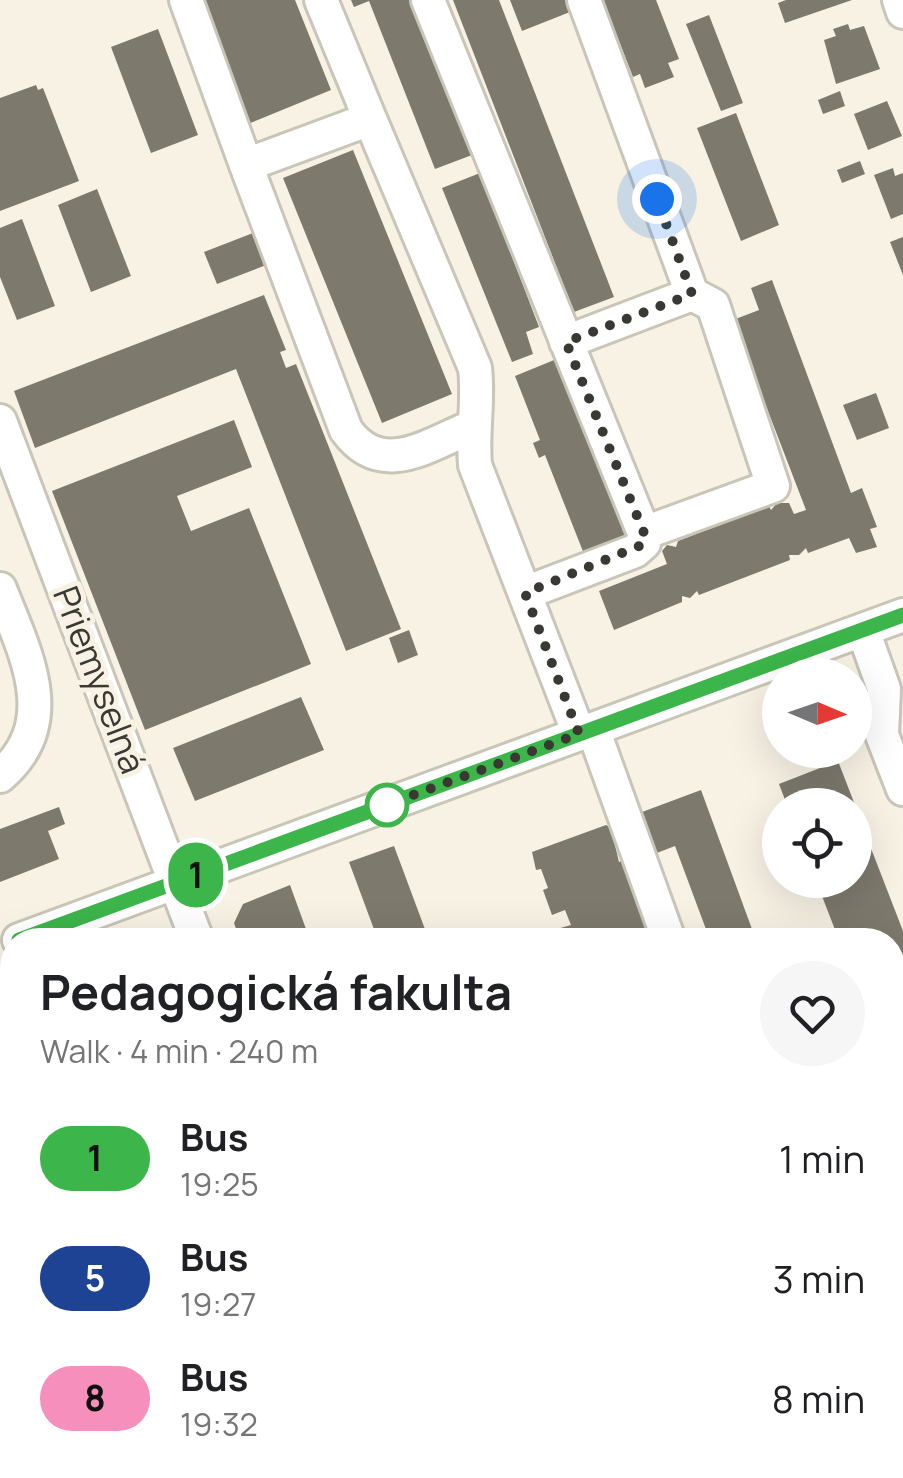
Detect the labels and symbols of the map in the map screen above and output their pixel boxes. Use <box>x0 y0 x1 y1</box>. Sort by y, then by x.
your location <box>632 174 682 224</box>
street label: Priemyselná <box>42 579 158 780</box>
north arrow <box>762 658 872 768</box>
unlabelled marker <box>366 784 408 826</box>
line badge: 1 <box>164 842 228 908</box>

